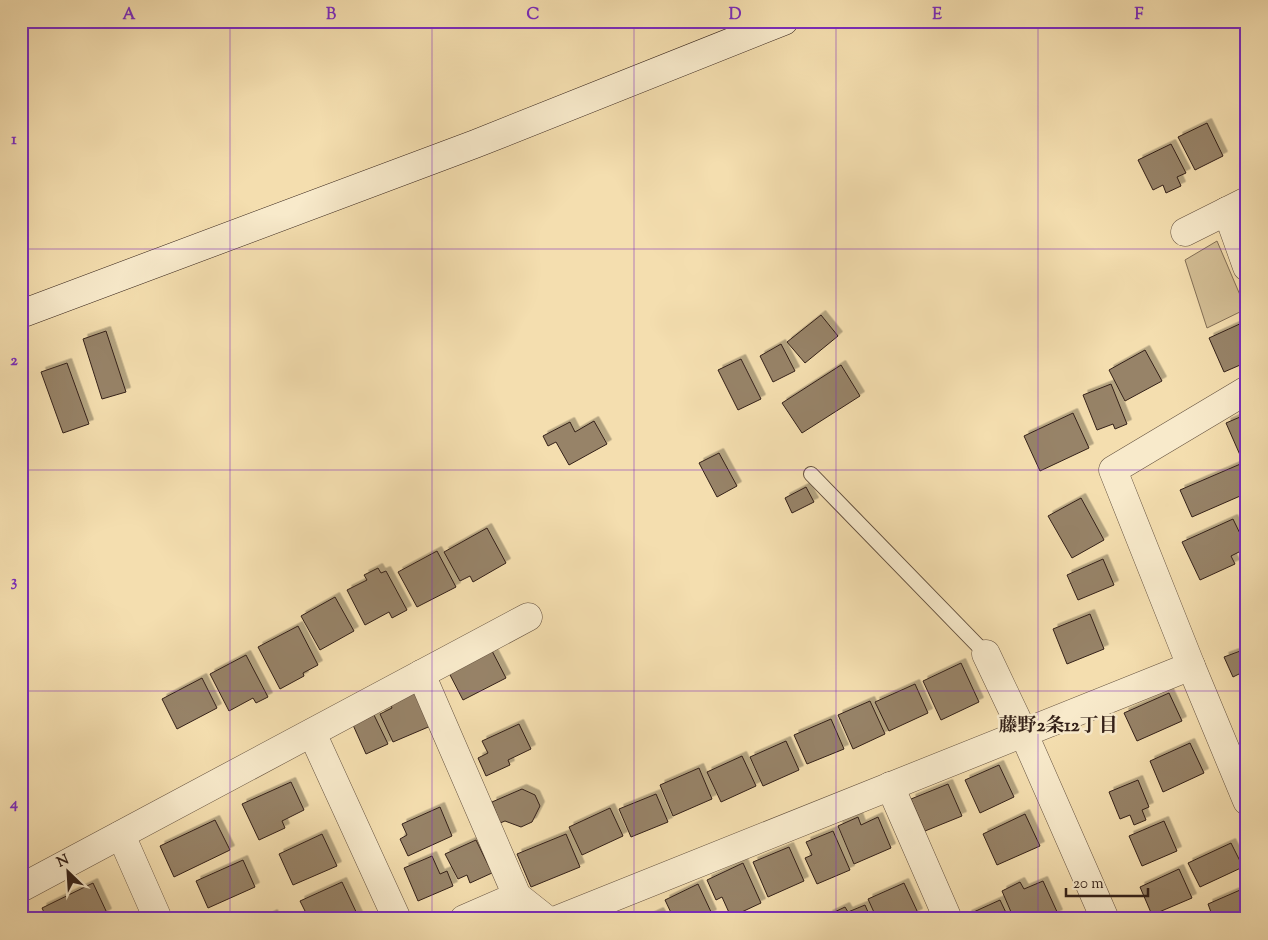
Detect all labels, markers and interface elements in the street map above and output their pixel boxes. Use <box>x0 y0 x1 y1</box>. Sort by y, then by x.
text: A <box>123 4 136 27</box>
text: B <box>326 4 336 27</box>
text: C <box>527 4 540 27</box>
text: D <box>729 4 742 27</box>
text: E <box>932 4 942 27</box>
text: F <box>1135 4 1144 27</box>
text: 1 <box>11 129 17 152</box>
text: 2 <box>10 350 18 373</box>
text: 3 <box>11 571 18 594</box>
district label: 藤野2条12丁目 <box>998 713 1118 740</box>
text: 4 <box>9 793 18 816</box>
north arrow <box>42 848 92 898</box>
text: N <box>54 851 73 873</box>
scale bar <box>1066 865 1148 897</box>
text: 20 m <box>1073 874 1104 895</box>

